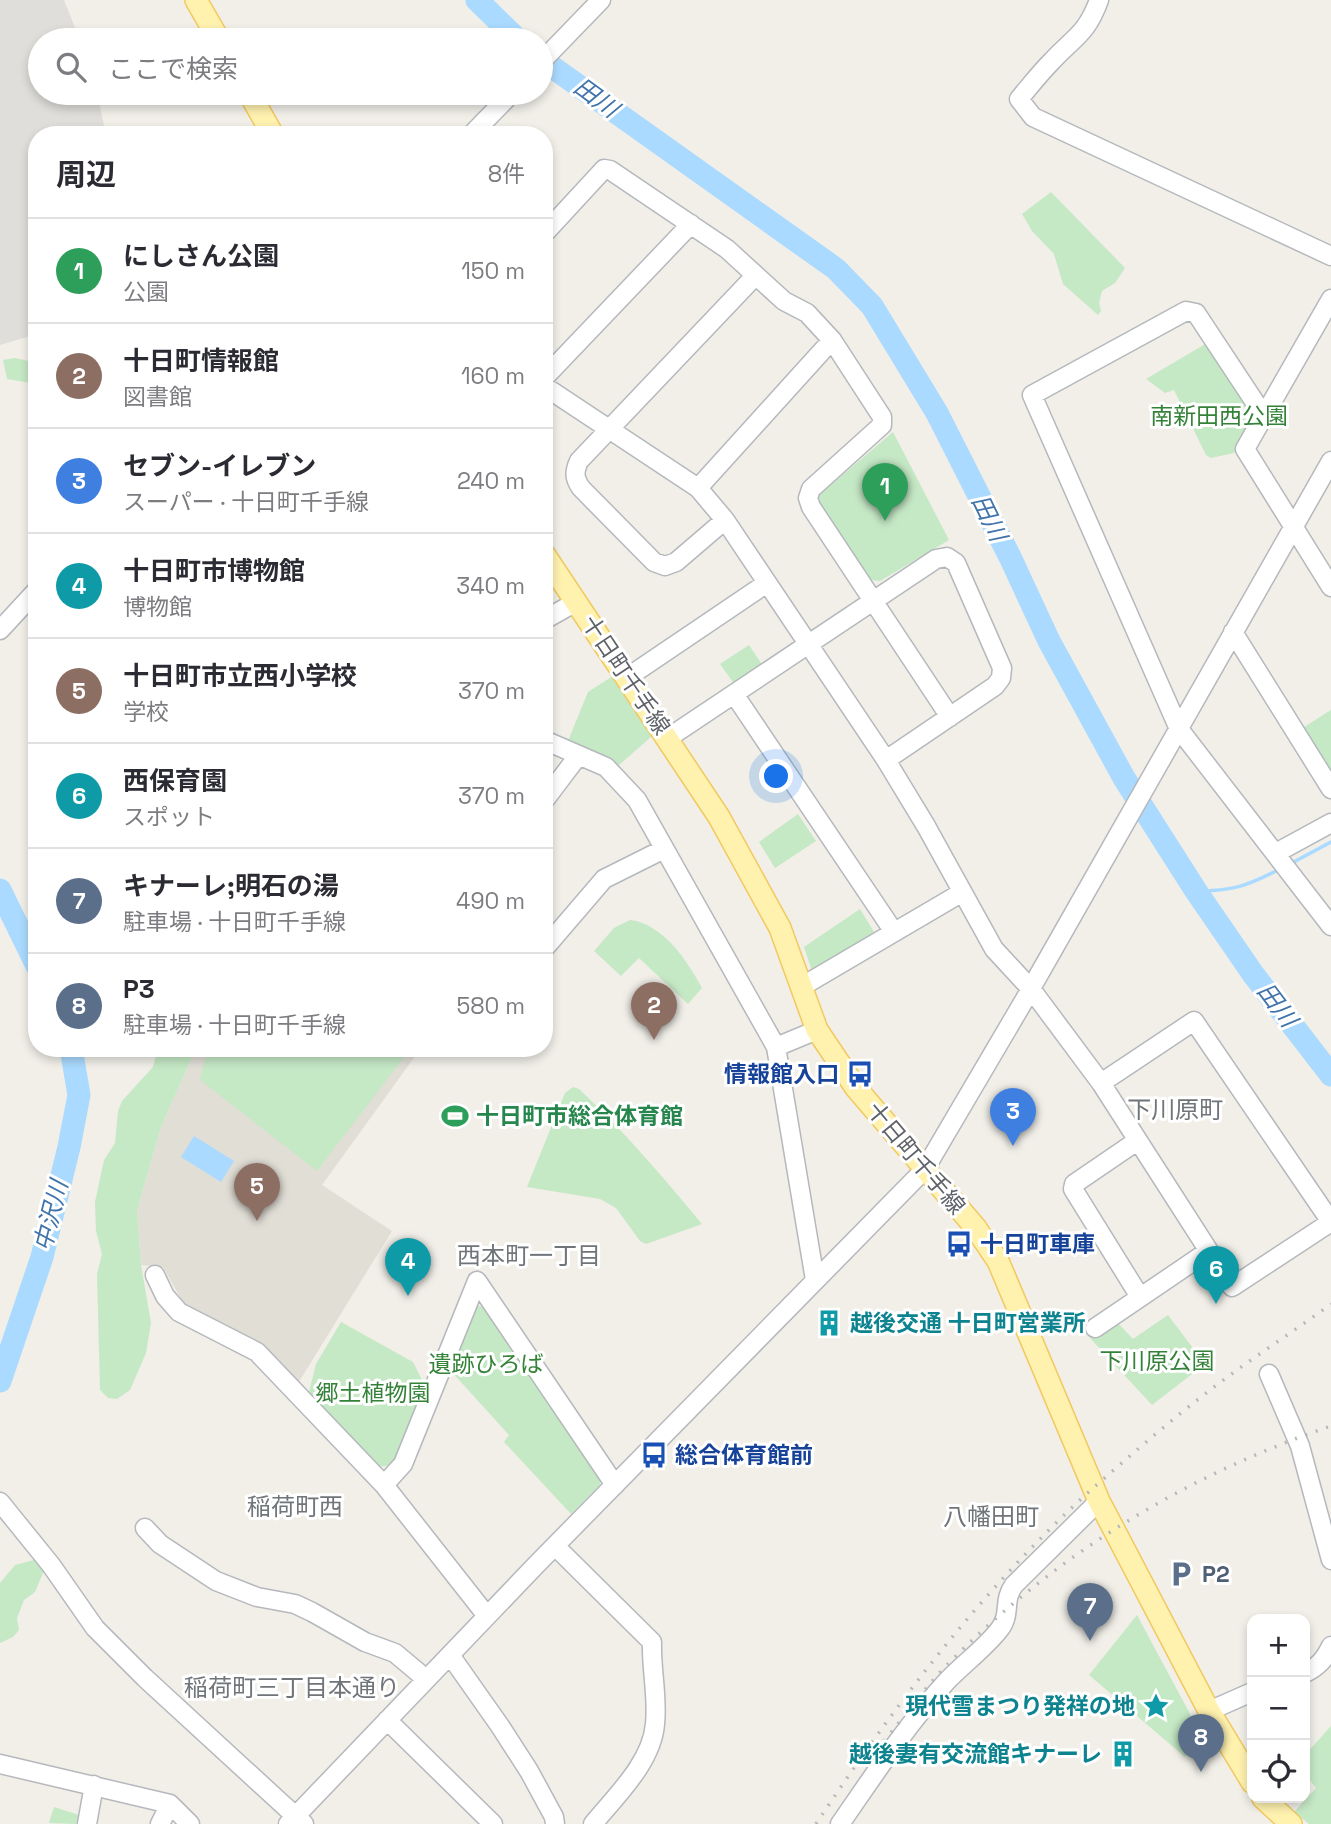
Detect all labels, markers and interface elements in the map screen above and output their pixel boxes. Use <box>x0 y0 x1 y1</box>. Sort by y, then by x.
search box <box>28 28 553 105</box>
icon: search <box>52 48 90 86</box>
text: ここで検索 <box>108 52 238 86</box>
water label: 田川 <box>568 71 627 126</box>
text: 周辺 <box>56 155 116 194</box>
text: 8件 <box>488 159 525 189</box>
text: にしさん公園 <box>123 239 279 273</box>
text: 1 <box>74 256 84 286</box>
text: 150 m <box>461 256 525 286</box>
text: 公園 <box>123 277 169 307</box>
text: 十日町情報館 <box>123 344 279 378</box>
text: 2 <box>72 361 86 391</box>
text: 160 m <box>461 361 525 391</box>
text: 図書館 <box>123 382 192 412</box>
park label: 南新田西公園 <box>1150 401 1288 431</box>
text: セブン-イレブン <box>123 449 316 483</box>
pin: 1 <box>862 463 908 521</box>
text: 3 <box>72 466 86 496</box>
text: 240 m <box>457 466 525 496</box>
text: スーパー · 十日町千手線 <box>123 487 369 517</box>
water label: 田川 <box>965 489 1015 549</box>
text: 十日町市博物館 <box>123 554 305 588</box>
text: 4 <box>72 571 86 601</box>
text: 340 m <box>456 571 525 601</box>
text: 博物館 <box>123 592 192 622</box>
street label: 十日町千手線 <box>575 609 677 741</box>
text: 十日町市立西小学校 <box>123 659 357 693</box>
text: 5 <box>72 676 86 706</box>
text: 370 m <box>458 676 525 706</box>
text: 学校 <box>123 697 169 727</box>
your location <box>759 759 793 793</box>
text: 西保育園 <box>123 764 227 798</box>
text: 6 <box>72 781 86 811</box>
text: 370 m <box>458 781 525 811</box>
text: スポット <box>123 802 215 832</box>
text: キナーレ;明石の湯 <box>123 869 339 903</box>
text: 7 <box>73 886 85 916</box>
text: 490 m <box>456 886 525 916</box>
text: 駐車場 · 十日町千手線 <box>123 907 346 937</box>
text: P3 <box>123 972 155 1006</box>
water label: 田川 <box>1251 976 1306 1036</box>
pin: 2 <box>631 982 677 1040</box>
text: 8 <box>72 991 86 1021</box>
text: 580 m <box>456 991 525 1021</box>
text: 駐車場 · 十日町千手線 <box>123 1010 346 1040</box>
place label: 情報館入口 <box>724 1059 839 1089</box>
bus stop icon: 情報館入口 <box>845 1059 875 1089</box>
pin: 3 <box>990 1088 1036 1146</box>
district label: 下川原町 <box>1127 1094 1223 1125</box>
street label: 十日町千手線 <box>860 1096 972 1220</box>
sports icon: 十日町市総合体育館 <box>440 1101 470 1131</box>
place label: 十日町市総合体育館 <box>476 1101 683 1131</box>
pin: 5 <box>234 1163 280 1221</box>
water label: 中沢川 <box>27 1174 75 1255</box>
bus stop icon: 十日町車庫 <box>944 1229 974 1259</box>
place label: 十日町車庫 <box>980 1229 1095 1259</box>
pin: 4 <box>385 1238 431 1296</box>
district label: 西本町一丁目 <box>457 1240 601 1271</box>
pin: 6 <box>1193 1246 1239 1304</box>
building icon: 越後交通 十日町営業所 <box>814 1308 844 1338</box>
place label: 越後交通 十日町営業所 <box>850 1308 1086 1338</box>
park label: 下川原公園 <box>1100 1346 1215 1376</box>
park label: 遺跡ひろば <box>429 1349 544 1379</box>
park label: 郷土植物園 <box>316 1378 431 1408</box>
bus stop icon: 総合体育館前 <box>639 1440 669 1470</box>
place label: 総合体育館前 <box>675 1440 813 1470</box>
district label: 稲荷町西 <box>247 1491 343 1522</box>
district label: 八幡田町 <box>943 1501 1039 1532</box>
parking icon: P2 <box>1166 1559 1196 1589</box>
place label: P2 <box>1202 1559 1230 1589</box>
pin: 7 <box>1067 1583 1113 1641</box>
map controls <box>1247 1614 1310 1803</box>
button: + <box>1247 1614 1310 1677</box>
district label: 稲荷町三丁目本通り <box>184 1672 400 1703</box>
button: − <box>1247 1677 1310 1740</box>
place label: 現代雪まつり発祥の地 <box>905 1691 1135 1721</box>
place icon: 現代雪まつり発祥の地 <box>1141 1691 1171 1721</box>
pin: 8 <box>1178 1714 1224 1772</box>
place label: 越後妻有交流館キナーレ <box>849 1739 1102 1769</box>
building icon: 越後妻有交流館キナーレ <box>1108 1739 1138 1769</box>
button: locate <box>1247 1740 1310 1803</box>

